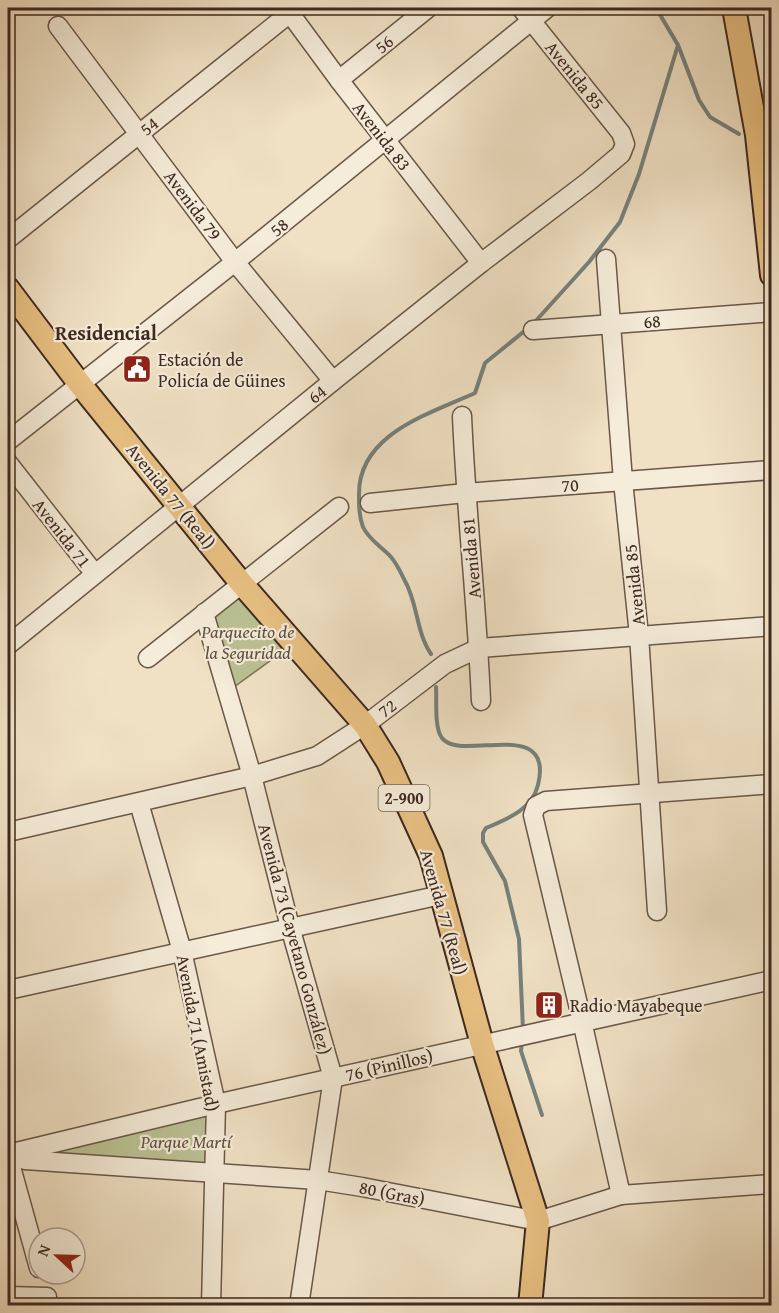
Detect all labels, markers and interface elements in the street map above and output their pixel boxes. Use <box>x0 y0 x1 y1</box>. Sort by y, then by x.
street label: 56 <box>369 28 399 60</box>
street label: Avenida 85 <box>539 35 611 115</box>
street label: Avenida 83 <box>346 96 418 176</box>
street label: 54 <box>134 110 164 142</box>
street label: Avenida 79 <box>158 164 228 246</box>
street label: 58 <box>264 211 294 243</box>
street label: 68 <box>642 307 662 335</box>
district label: Residencial <box>55 318 157 347</box>
place label: Estación de Policía de Güines <box>158 346 286 394</box>
public building icon: Estación de Policía de Güines <box>121 353 153 385</box>
street label: 64 <box>302 378 332 410</box>
street label: Avenida 77 (Real) <box>120 437 222 555</box>
street label: 70 <box>560 471 580 499</box>
street label: Avenida 71 <box>26 493 98 573</box>
street label: Avenida 81 <box>454 516 488 600</box>
street label: Avenida 85 <box>616 543 652 627</box>
park label: Parquecito de la Seguridad <box>201 618 294 666</box>
street label: 72 <box>372 692 402 724</box>
road number: 2-900 <box>378 785 430 811</box>
street label: Avenida 73 (Cayetano González) <box>251 820 339 1058</box>
street label: Avenida 77 (Real) <box>413 846 475 978</box>
street label: Avenida 71 (Amistad) <box>170 952 226 1114</box>
building icon: Radio Mayabeque <box>533 989 565 1021</box>
place label: Radio Mayabeque <box>570 992 703 1019</box>
street label: 76 (Pinillos) <box>342 1042 436 1088</box>
park label: Parque Martí <box>140 1128 234 1155</box>
street label: 80 (Gras) <box>357 1173 427 1213</box>
north arrow <box>27 1226 87 1286</box>
text: N <box>30 1241 56 1260</box>

